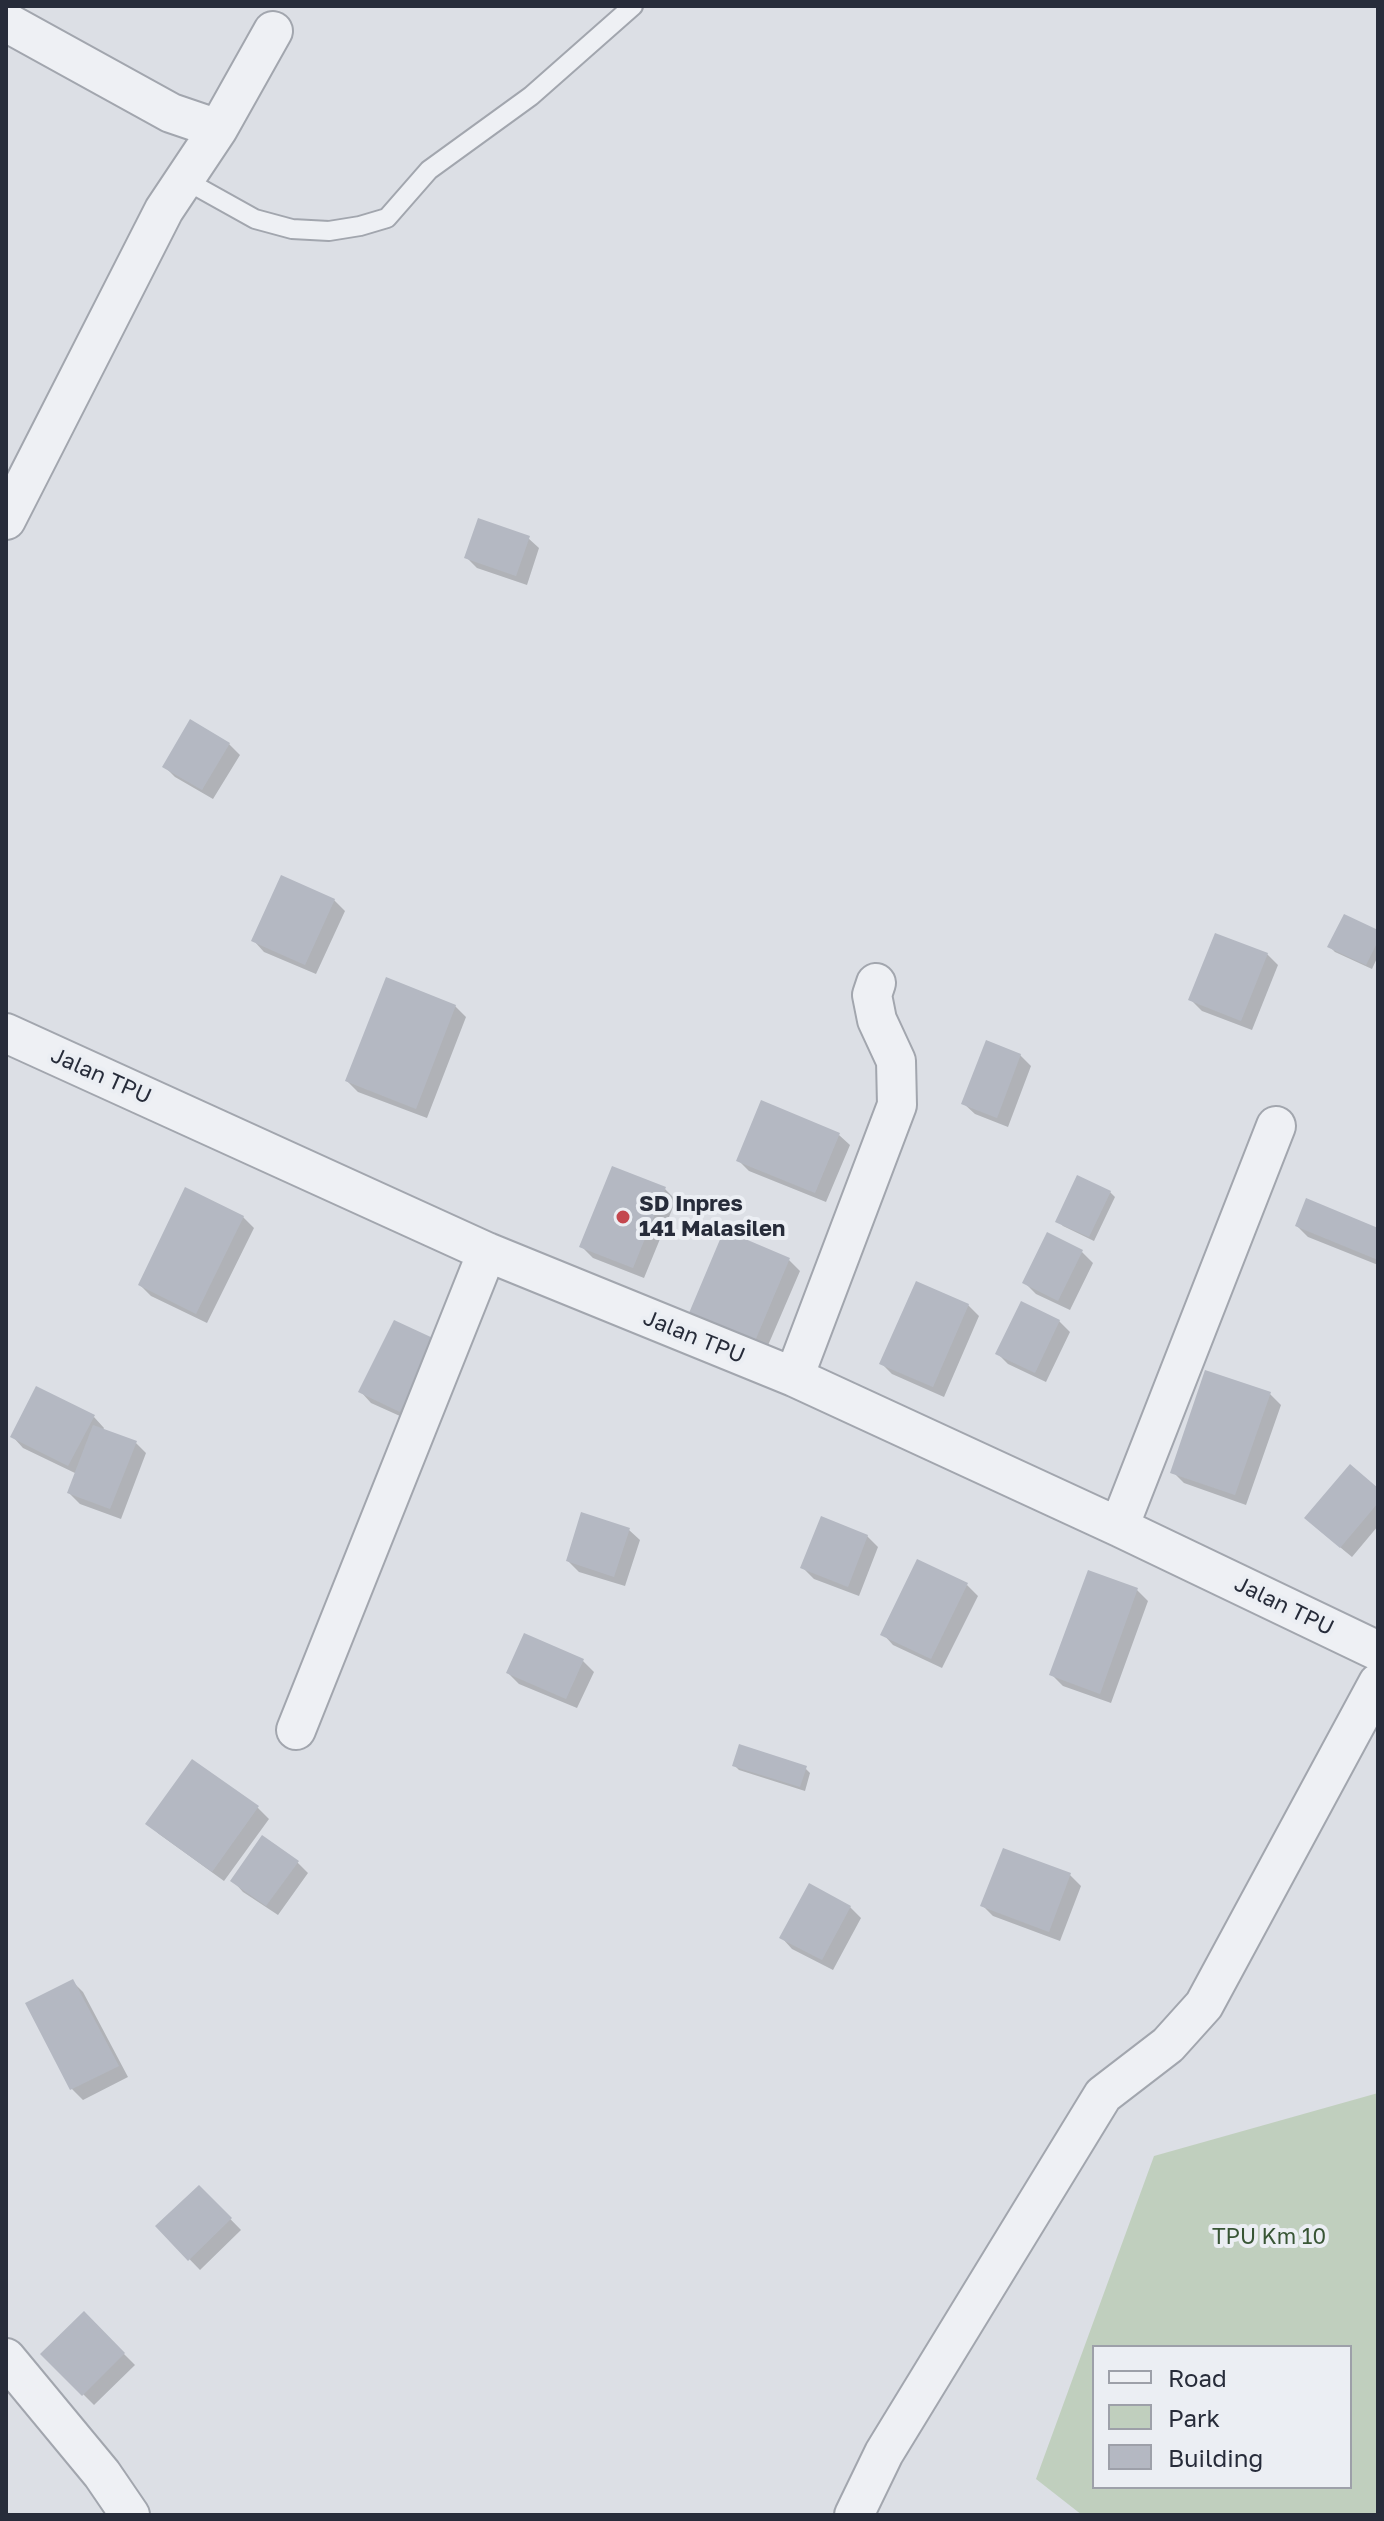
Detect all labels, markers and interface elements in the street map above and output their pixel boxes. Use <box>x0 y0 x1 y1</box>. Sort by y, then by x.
street label: Jalan TPU <box>47 1042 155 1110</box>
place label: SD Inpres 141 Malasilen <box>639 1191 785 1242</box>
marker: SD Inpres 141 Malasilen <box>614 1208 632 1226</box>
street label: Jalan TPU <box>639 1305 749 1369</box>
street label: Jalan TPU <box>1230 1571 1338 1641</box>
park label: TPU Km 10 <box>1212 2224 1326 2250</box>
legend <box>1092 2345 1352 2489</box>
text: Road <box>1168 2363 1227 2392</box>
text: Park <box>1168 2403 1220 2432</box>
text: Building <box>1168 2443 1263 2472</box>

